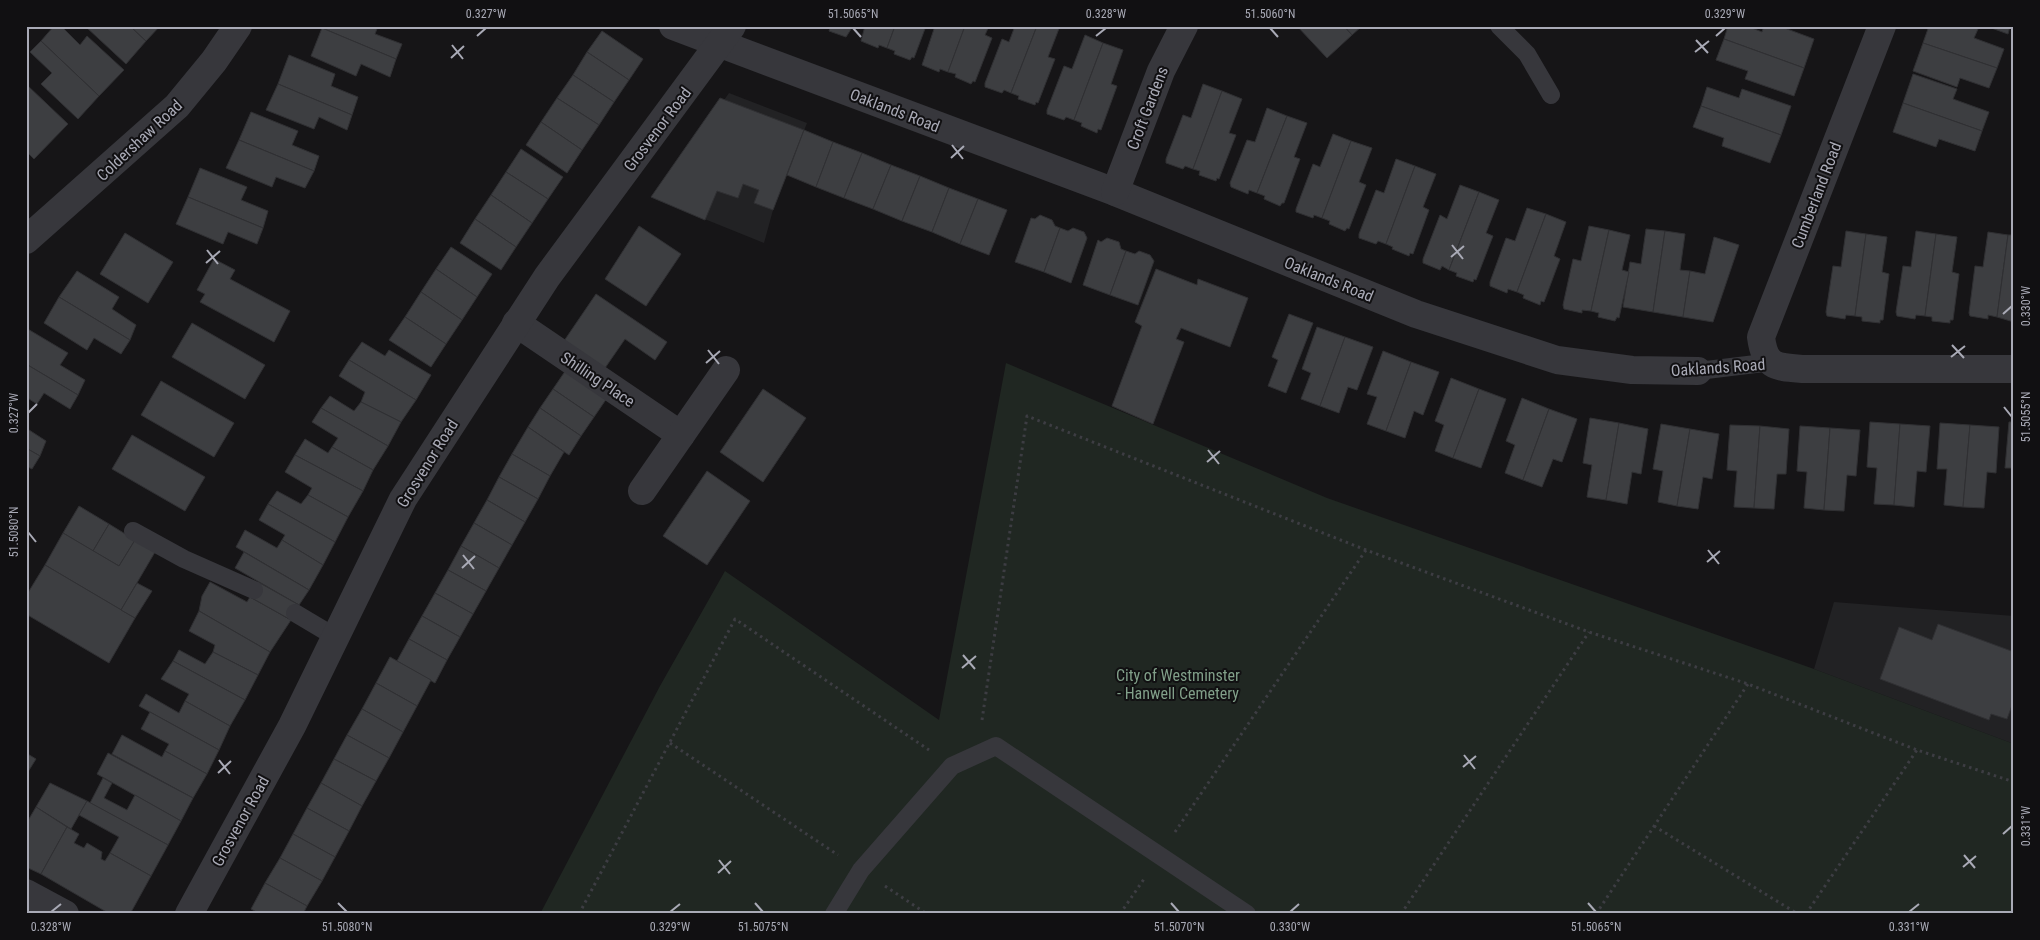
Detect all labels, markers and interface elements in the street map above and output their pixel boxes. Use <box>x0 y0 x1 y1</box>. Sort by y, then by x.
text: 0.327°W <box>466 7 506 21</box>
text: 51.5065°N <box>828 7 878 21</box>
text: 0.328°W <box>1086 7 1126 21</box>
text: 51.5060°N <box>1245 7 1295 21</box>
text: 0.329°W <box>1705 7 1745 21</box>
street label: Croft Gardens <box>1123 64 1172 152</box>
street label: Grosvenor Road <box>620 84 695 175</box>
street label: Oaklands Road <box>847 85 942 136</box>
street label: Coldershaw Road <box>93 96 186 185</box>
street label: Cumberland Road <box>1788 140 1845 251</box>
street label: Oaklands Road <box>1281 253 1376 306</box>
text: 0.330°W <box>2019 286 2033 326</box>
street label: Shilling Place <box>557 348 638 411</box>
street label: Oaklands Road <box>1670 355 1766 380</box>
text: 51.5055°N <box>2019 392 2033 442</box>
text: 0.327°W <box>7 393 21 433</box>
street label: Grosvenor Road <box>393 416 462 511</box>
text: 51.5080°N <box>7 507 21 557</box>
park label: City of Westminster - Hanwell Cemetery <box>1116 666 1240 703</box>
street label: Grosvenor Road <box>208 773 273 870</box>
text: 0.331°W <box>2019 806 2033 846</box>
text: 0.328°W <box>31 920 71 934</box>
text: 51.5080°N <box>322 920 372 934</box>
text: 0.329°W <box>650 920 690 934</box>
text: 51.5075°N <box>738 920 788 934</box>
text: 51.5070°N <box>1154 920 1204 934</box>
text: 0.330°W <box>1270 920 1310 934</box>
text: 51.5065°N <box>1571 920 1621 934</box>
text: 0.331°W <box>1889 920 1929 934</box>

